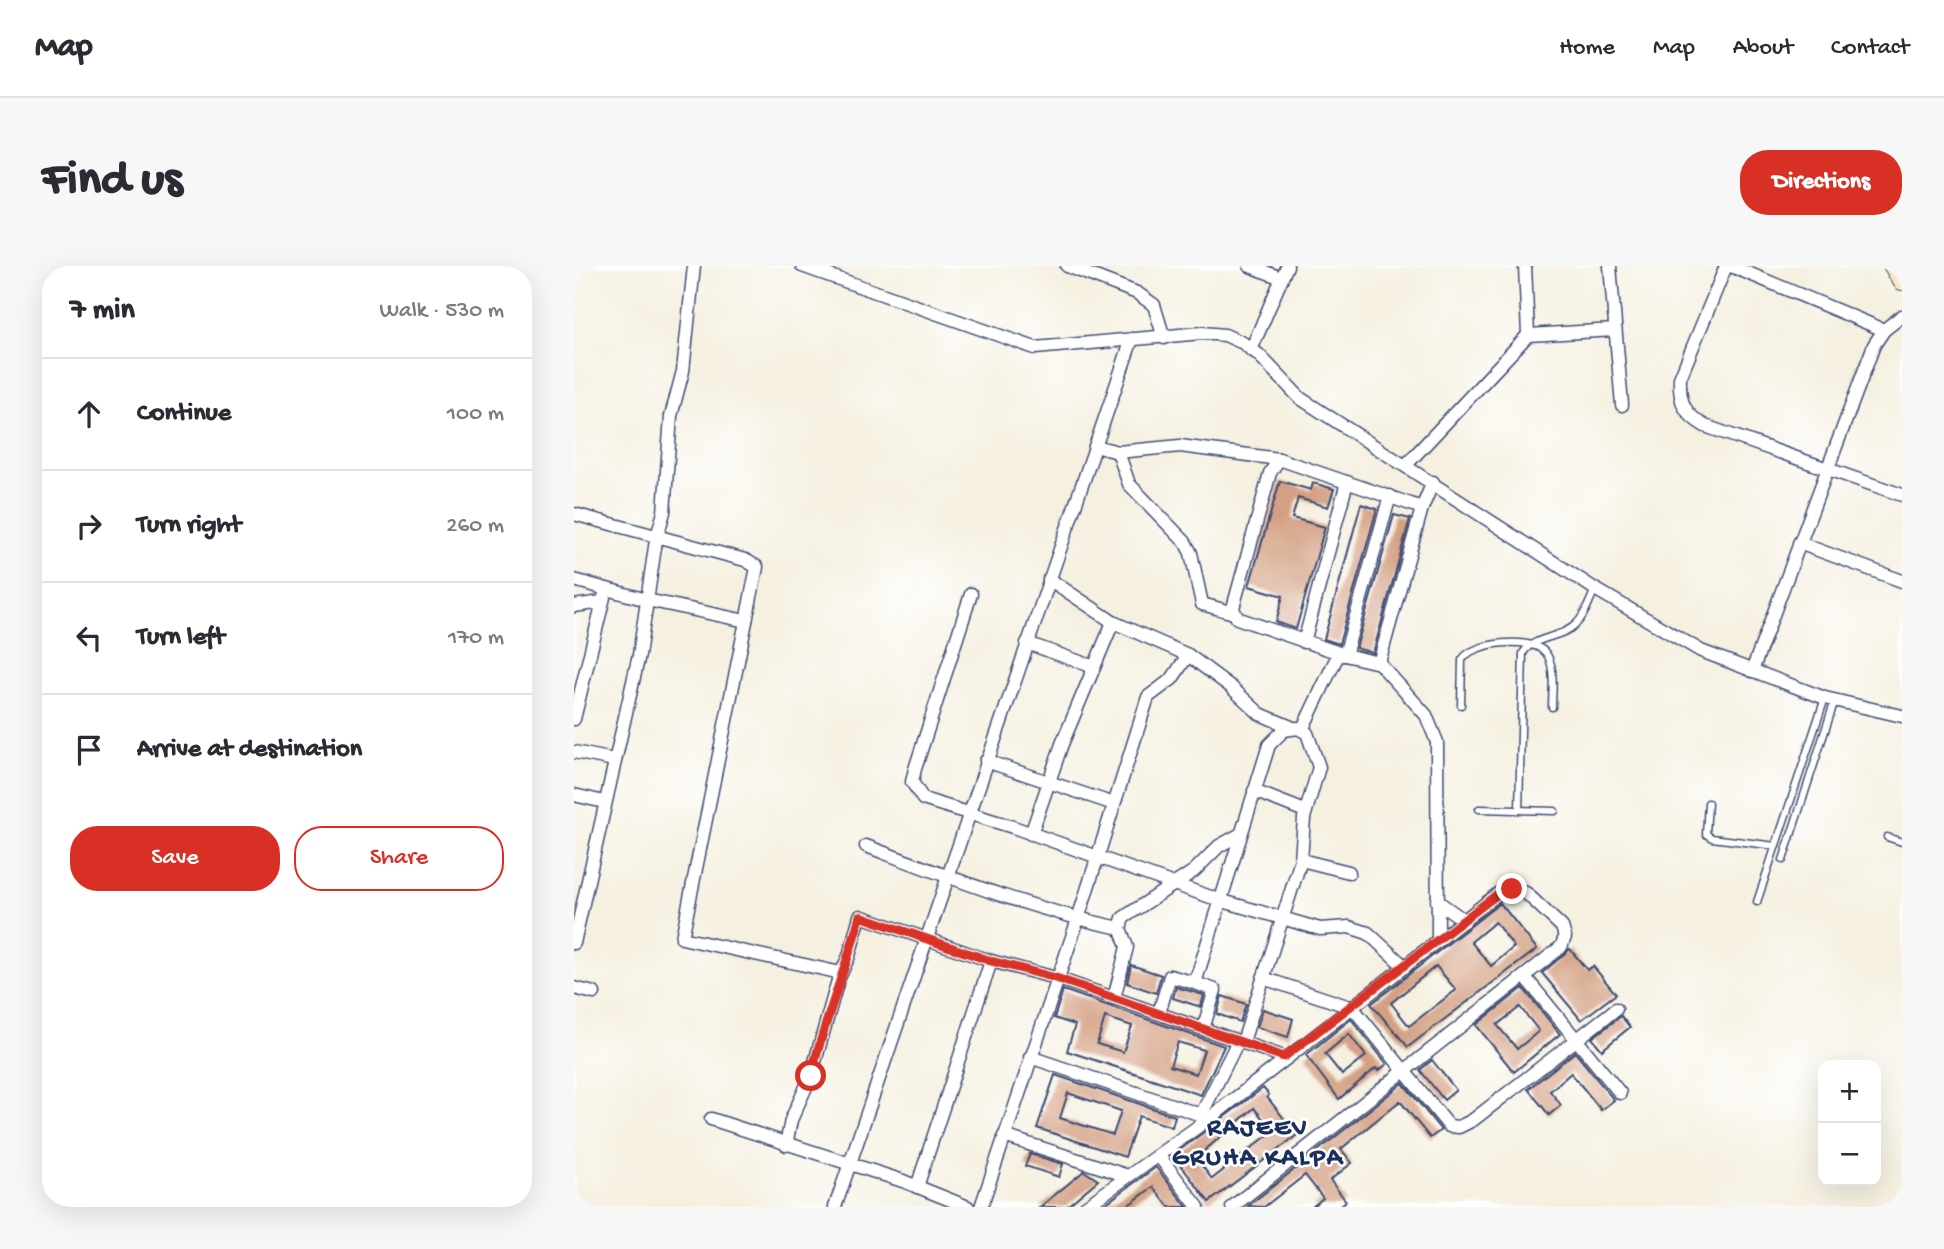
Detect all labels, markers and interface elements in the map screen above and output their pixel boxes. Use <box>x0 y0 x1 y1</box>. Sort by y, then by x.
text: Map <box>35 29 92 67</box>
text: Home <box>1559 34 1615 63</box>
text: Map <box>1653 34 1695 63</box>
text: About <box>1733 34 1793 63</box>
text: Contact <box>1831 34 1909 63</box>
button: Directions <box>1740 150 1902 215</box>
text: Find us <box>42 153 182 211</box>
text: 7 min <box>70 294 135 329</box>
text: Walk · 530 m <box>379 298 504 325</box>
icon: ahead <box>70 395 108 433</box>
text: Continue <box>137 399 231 430</box>
text: 100 m <box>447 401 504 428</box>
icon: right <box>70 507 108 545</box>
text: Turn right <box>137 511 241 542</box>
text: 260 m <box>446 513 504 540</box>
icon: left <box>70 619 108 657</box>
text: Turn left <box>137 623 225 654</box>
text: 170 m <box>448 625 504 652</box>
icon: arrive <box>70 731 108 769</box>
text: Arrive at destination <box>137 735 362 766</box>
button: Save <box>70 826 280 891</box>
button: Share <box>294 826 504 891</box>
route end <box>1496 873 1527 904</box>
route start <box>795 1060 826 1091</box>
map controls <box>1818 1060 1881 1186</box>
button: + <box>1818 1060 1881 1123</box>
district label: RAJEEV GRUHA KALPA <box>1172 1114 1344 1175</box>
button: − <box>1818 1123 1881 1186</box>

